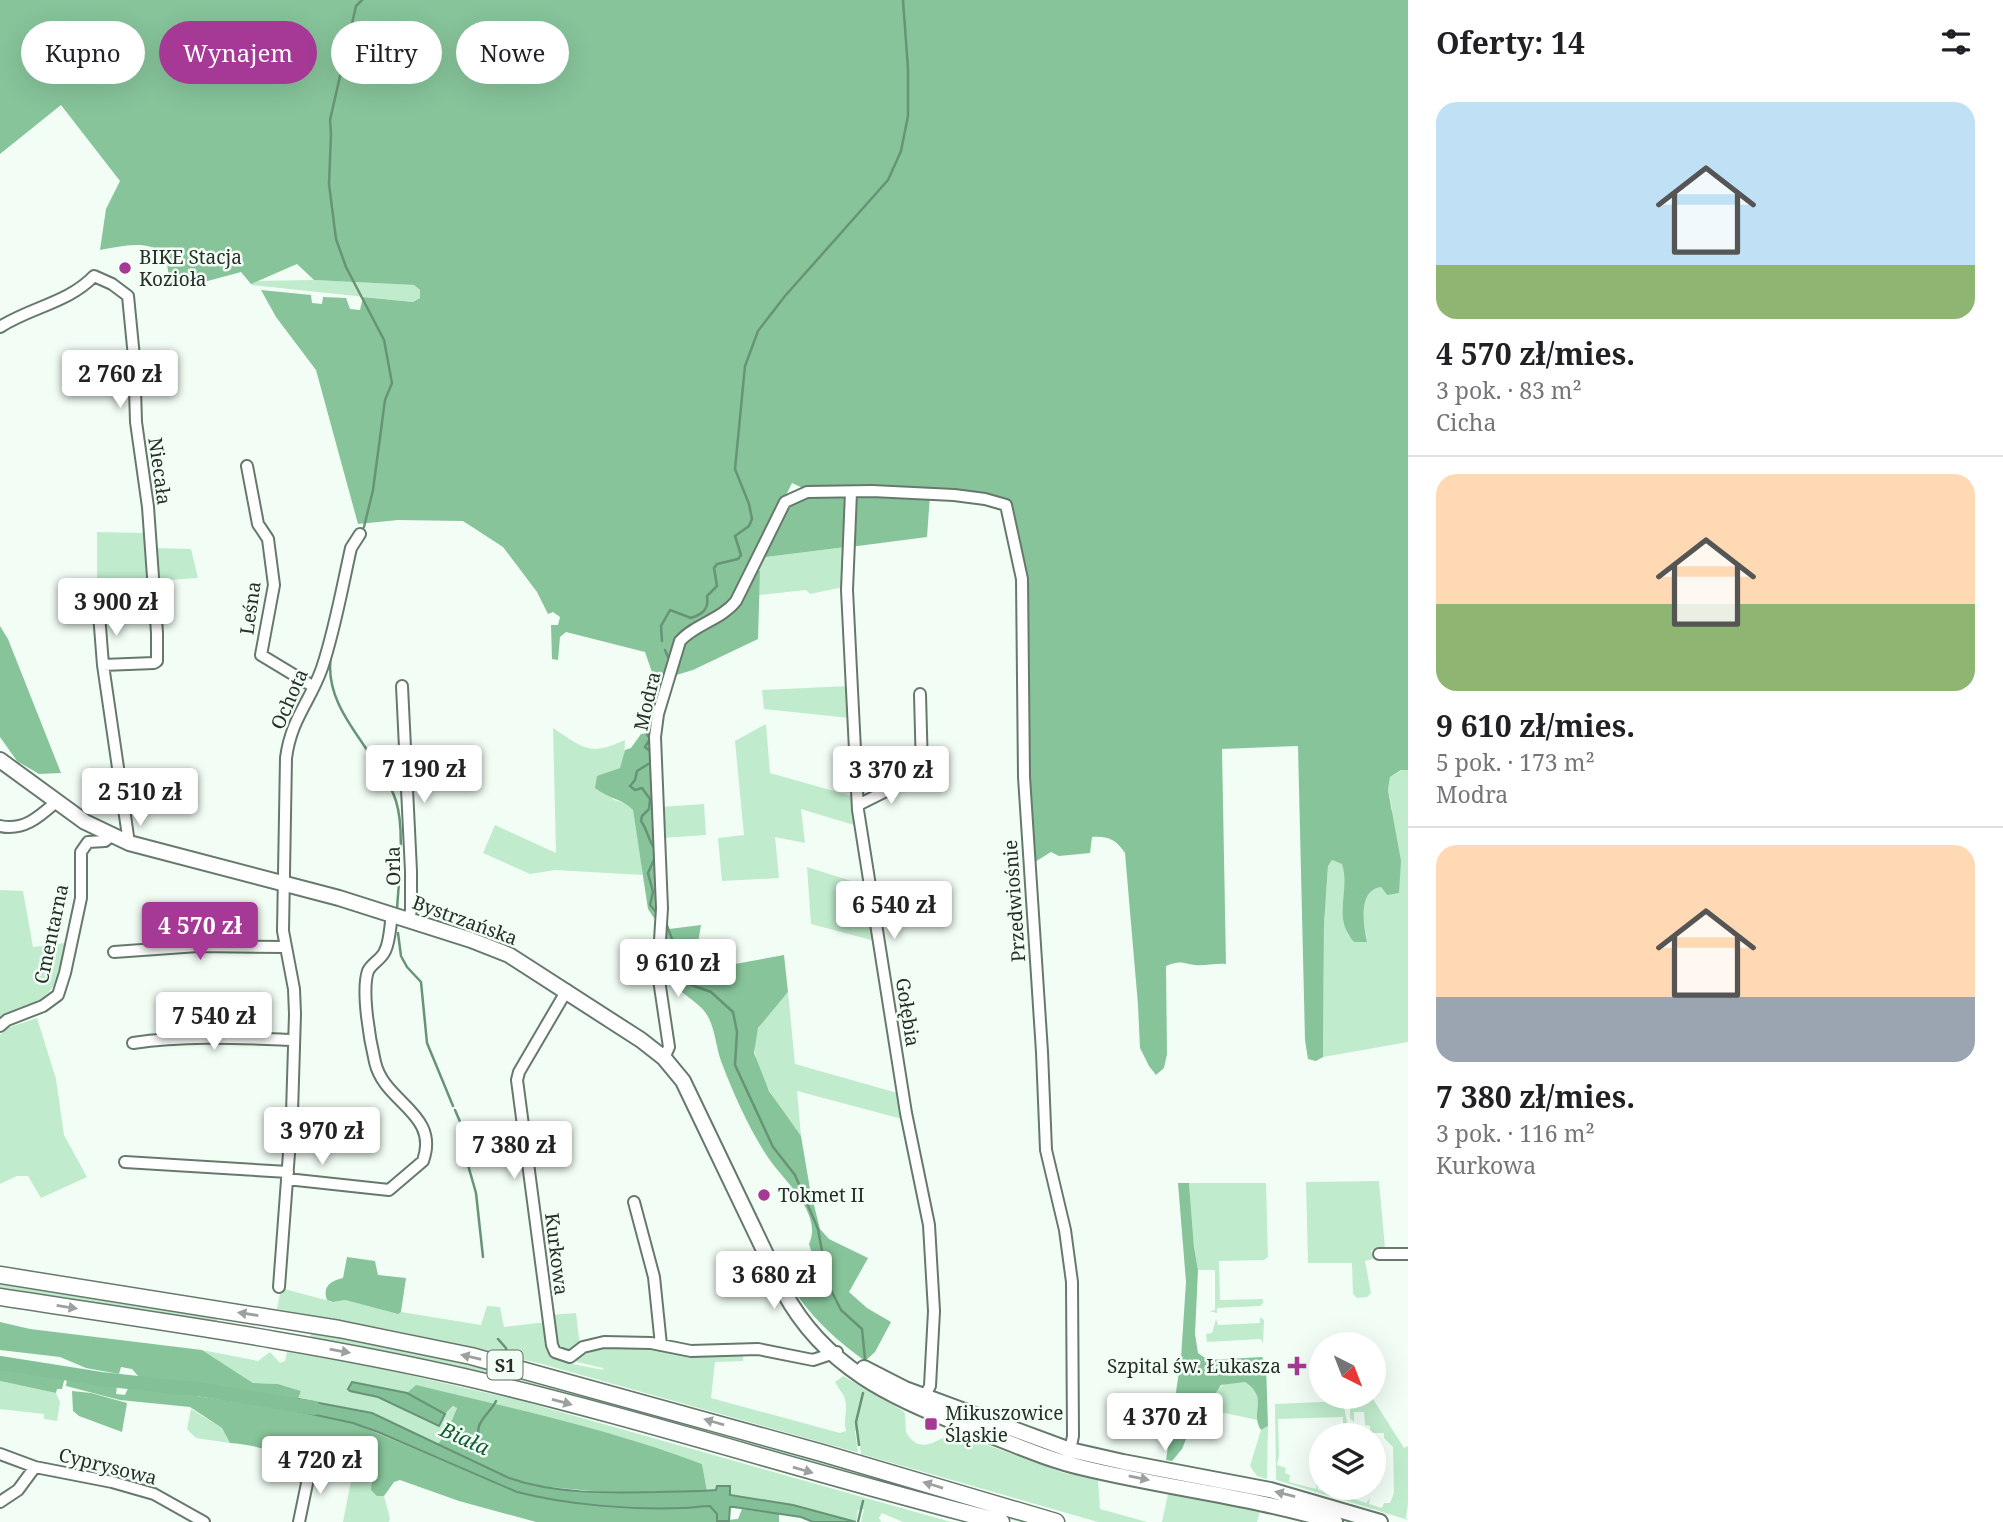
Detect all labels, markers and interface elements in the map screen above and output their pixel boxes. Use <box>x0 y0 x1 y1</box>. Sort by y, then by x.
chip: Kupno <box>21 21 145 84</box>
chip: Wynajem <box>159 21 317 84</box>
chip: Filtry <box>331 21 442 84</box>
chip: Nowe <box>456 21 569 84</box>
text: Oferty: 14 <box>1436 22 1585 63</box>
icon: filters <box>1937 23 1975 61</box>
icon: home <box>1643 147 1769 273</box>
place label: BIKE Stacja Kozioła <box>139 244 242 292</box>
marker: BIKE Stacja Kozioła <box>117 260 133 276</box>
text: 4 570 zł/mies. <box>1436 333 1635 374</box>
pin: 2 760 zł <box>48 350 192 410</box>
text: 2 760 zł <box>78 357 162 389</box>
text: 3 pok. · 83 m² <box>1436 374 1582 406</box>
text: Cicha <box>1436 406 1496 438</box>
street label: Niecała <box>142 436 178 506</box>
icon: home <box>1643 519 1769 645</box>
pin: 3 900 zł <box>44 578 188 638</box>
street label: Leśna <box>233 580 267 636</box>
text: 3 900 zł <box>74 585 158 617</box>
street label: Ochota <box>264 665 314 733</box>
street label: Modra <box>628 669 666 733</box>
text: 9 610 zł/mies. <box>1436 705 1635 746</box>
pin: 7 190 zł <box>352 746 496 805</box>
pin: 3 370 zł <box>819 746 963 806</box>
text: 5 pok. · 173 m² <box>1436 746 1595 778</box>
text: 7 190 zł <box>382 752 466 784</box>
text: 3 370 zł <box>849 753 933 785</box>
pin: 2 510 zł <box>68 768 212 828</box>
text: 2 510 zł <box>98 775 182 807</box>
text: Modra <box>1436 778 1508 810</box>
street label: Przedwiośnie <box>997 839 1031 963</box>
street label: Orla <box>380 846 406 886</box>
pin: 6 540 zł <box>822 881 966 941</box>
street label: Cmentarna <box>28 882 74 986</box>
text: 6 540 zł <box>852 888 936 920</box>
street label: Bystrzańska <box>409 889 521 951</box>
icon: home <box>1643 890 1769 1016</box>
pin: 4 570 zł <box>128 902 272 962</box>
text: 4 570 zł <box>158 909 242 941</box>
pin: 9 610 zł <box>606 940 750 999</box>
text: 9 610 zł <box>636 946 720 978</box>
street label: Gołębia <box>890 976 926 1048</box>
pin: 7 540 zł <box>142 992 286 1052</box>
text: 7 540 zł <box>172 999 256 1031</box>
text: 7 380 zł/mies. <box>1436 1076 1635 1117</box>
pin: 3 970 zł <box>250 1108 394 1167</box>
text: 3 970 zł <box>280 1114 364 1146</box>
text: 3 pok. · 116 m² <box>1436 1117 1595 1149</box>
pin: 7 380 zł <box>442 1122 586 1181</box>
text: 7 380 zł <box>472 1128 556 1160</box>
text: Kurkowa <box>1436 1149 1536 1181</box>
place label: Tokmet II <box>778 1182 864 1208</box>
marker: Tokmet II <box>756 1187 772 1203</box>
street label: Kurkowa <box>539 1211 575 1297</box>
pin: 3 680 zł <box>702 1252 846 1311</box>
text: 3 680 zł <box>732 1258 816 1290</box>
one-way arrow <box>57 1302 79 1313</box>
one-way arrow <box>236 1308 258 1319</box>
north arrow <box>1309 1332 1386 1409</box>
map controls <box>1309 1332 1386 1500</box>
one-way arrow <box>329 1346 351 1357</box>
road number: S1 <box>488 1350 522 1380</box>
one-way arrow <box>460 1351 482 1362</box>
place label: Szpital św. Łukasza <box>1107 1353 1281 1379</box>
marker: Szpital św. Łukasza <box>1287 1356 1307 1376</box>
pin: 4 370 zł <box>1093 1394 1237 1453</box>
one-way arrow <box>551 1397 573 1408</box>
place label: Mikuszowice Śląskie <box>945 1400 1063 1448</box>
text: 4 370 zł <box>1123 1400 1207 1432</box>
water label: Biała <box>435 1414 495 1462</box>
marker: Mikuszowice Śląskie <box>923 1416 939 1432</box>
one-way arrow <box>703 1417 724 1427</box>
button: layers <box>1309 1423 1386 1500</box>
pin: 4 720 zł <box>248 1436 392 1496</box>
street label: Cyprysowa <box>56 1441 160 1491</box>
text: 4 720 zł <box>278 1443 362 1475</box>
one-way arrow <box>793 1465 814 1475</box>
one-way arrow <box>1128 1473 1150 1484</box>
one-way arrow <box>922 1479 943 1490</box>
one-way arrow <box>1274 1488 1296 1499</box>

